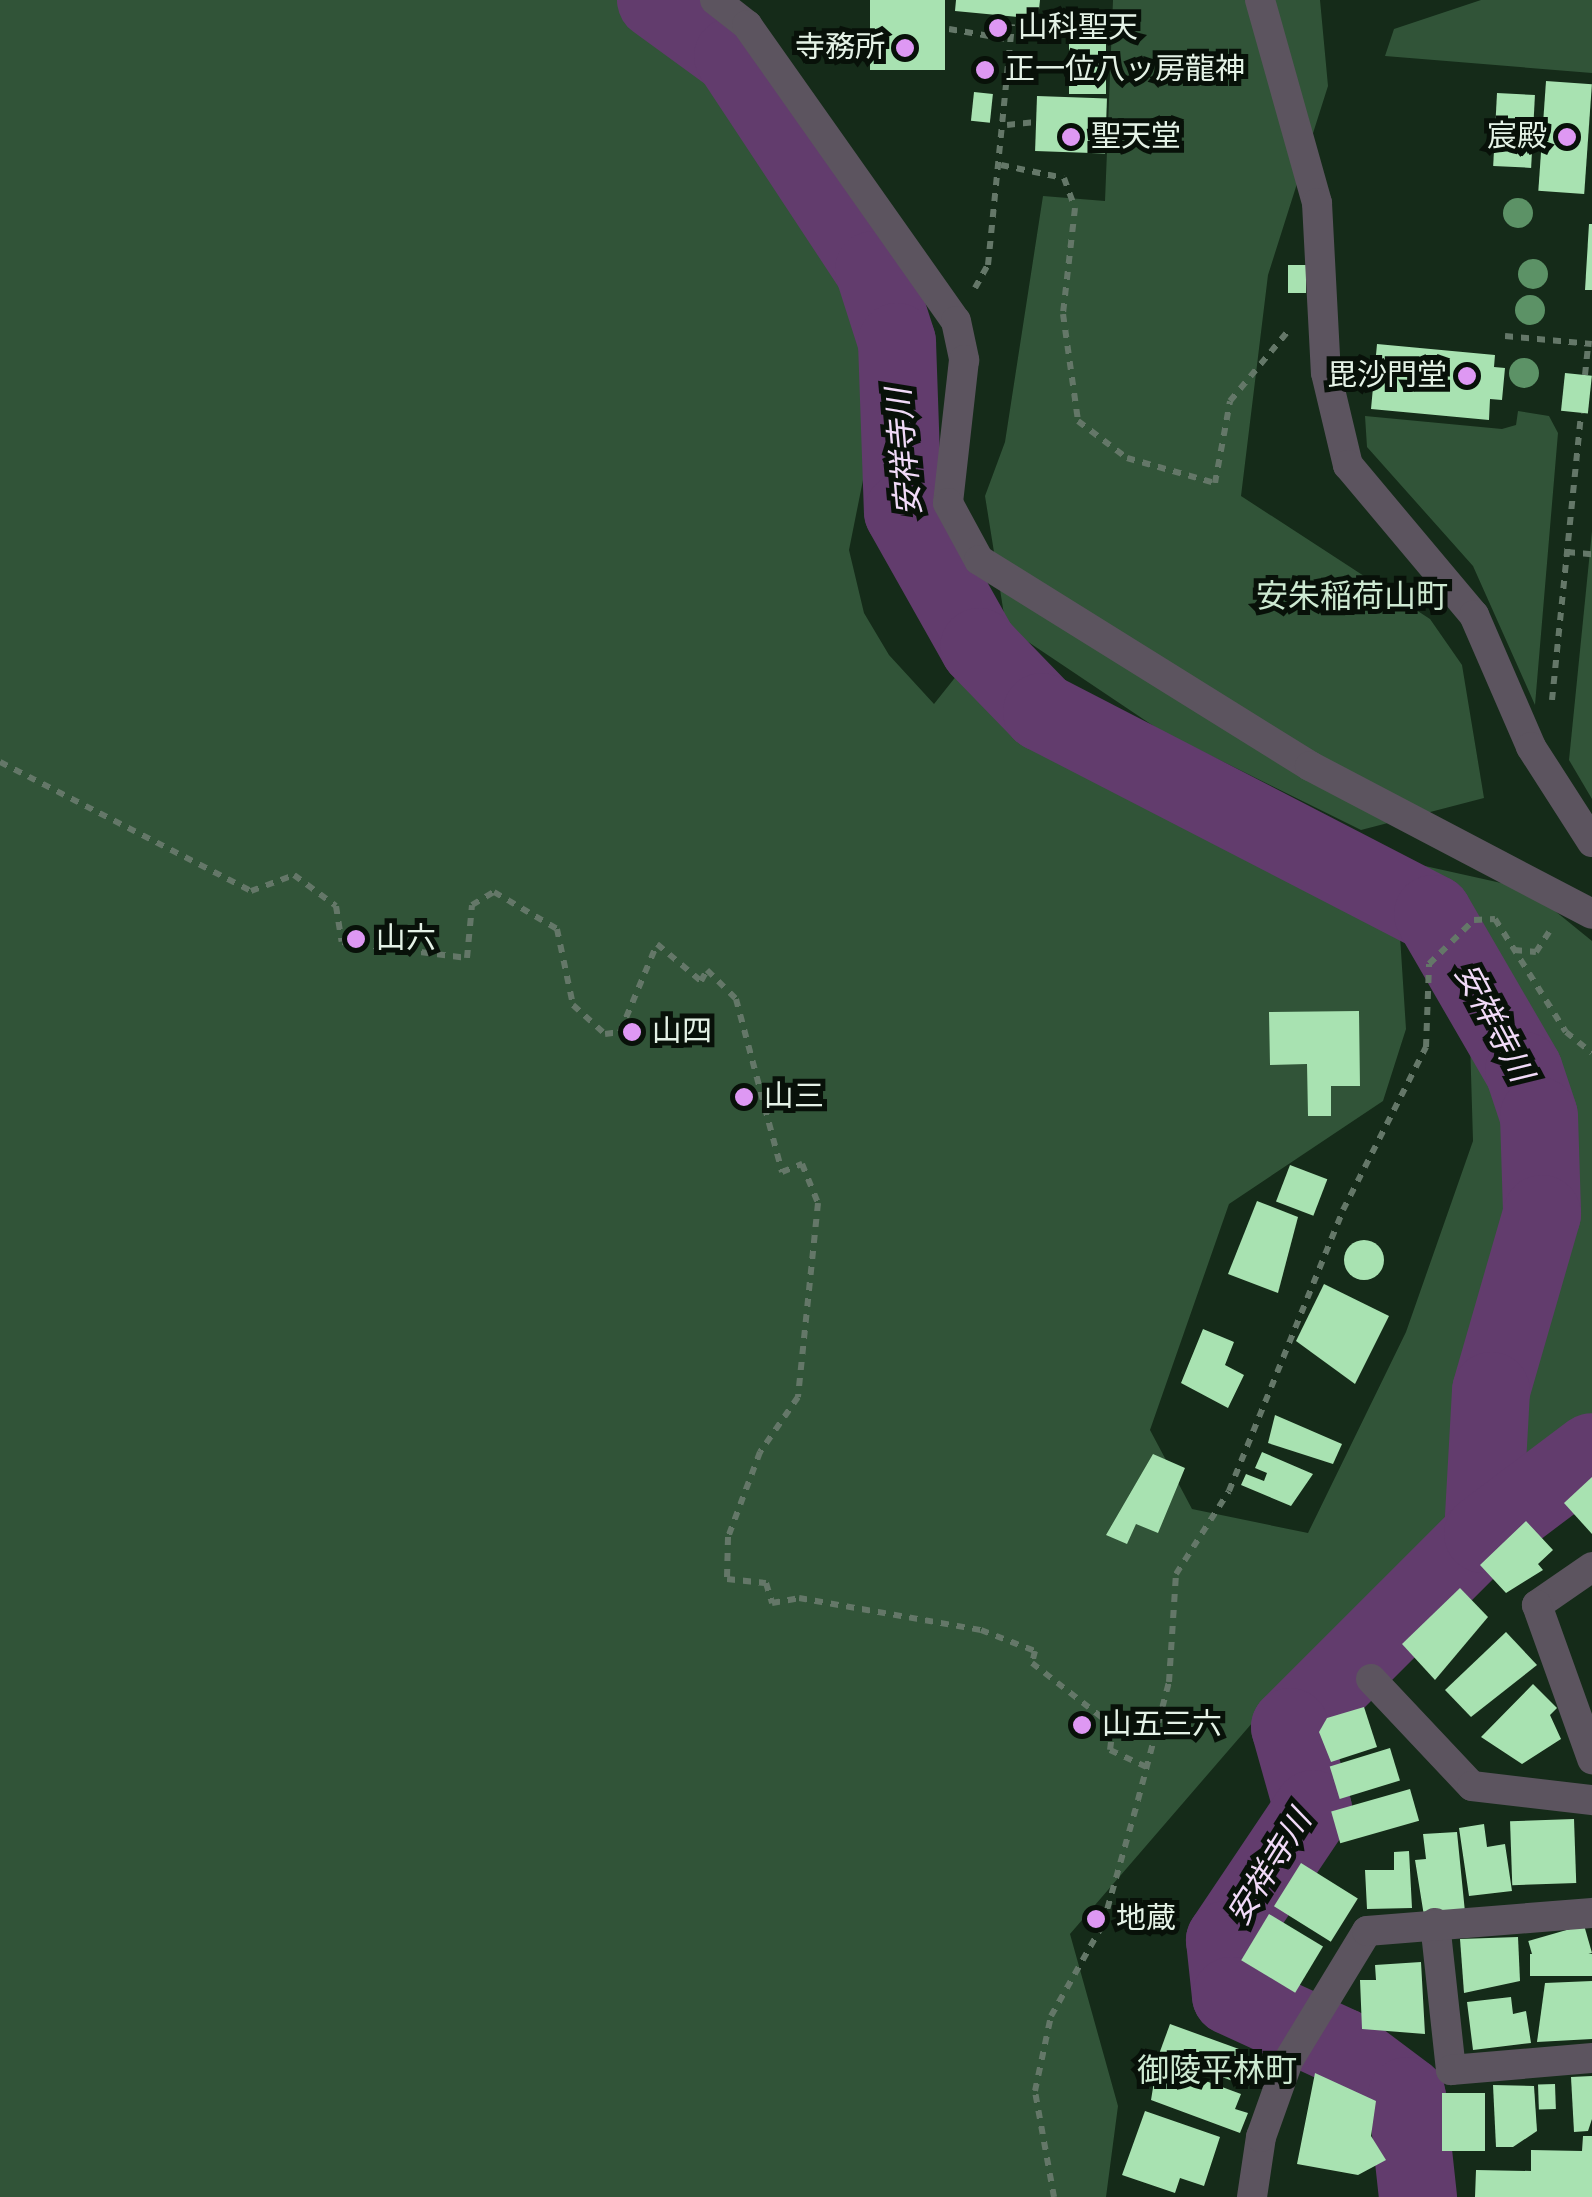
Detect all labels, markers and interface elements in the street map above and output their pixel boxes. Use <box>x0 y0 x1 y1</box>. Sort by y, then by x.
place label: 山科聖天 <box>1018 10 1138 46</box>
marker: 山科聖天 <box>987 17 1009 39</box>
place label: 寺務所 <box>795 30 885 66</box>
marker: 寺務所 <box>894 37 916 59</box>
place label: 正一位八ッ房龍神 <box>1005 52 1245 88</box>
marker: 正一位八ッ房龍神 <box>974 59 996 81</box>
place label: 聖天堂 <box>1091 119 1181 155</box>
place label: 宸殿 <box>1487 119 1547 155</box>
marker: 聖天堂 <box>1060 126 1082 148</box>
marker: 宸殿 <box>1556 126 1578 148</box>
place label: 毘沙門堂 <box>1327 358 1447 394</box>
marker: 毘沙門堂 <box>1456 365 1478 387</box>
water label: 安祥寺川 <box>880 387 930 517</box>
district label: 安朱稲荷山町 <box>1256 578 1448 616</box>
place label: 山六 <box>376 921 436 957</box>
marker: 山六 <box>345 928 367 950</box>
water label: 安祥寺川 <box>1446 957 1540 1089</box>
place label: 山四 <box>652 1014 712 1050</box>
marker: 山四 <box>621 1021 643 1043</box>
place label: 山三 <box>764 1079 824 1115</box>
marker: 山三 <box>733 1086 755 1108</box>
place label: 山五三六 <box>1102 1707 1222 1743</box>
marker: 山五三六 <box>1071 1714 1093 1736</box>
water label: 安祥寺川 <box>1220 1804 1320 1932</box>
place label: 地蔵 <box>1116 1901 1176 1937</box>
marker: 地蔵 <box>1085 1908 1107 1930</box>
district label: 御陵平林町 <box>1137 2052 1297 2090</box>

